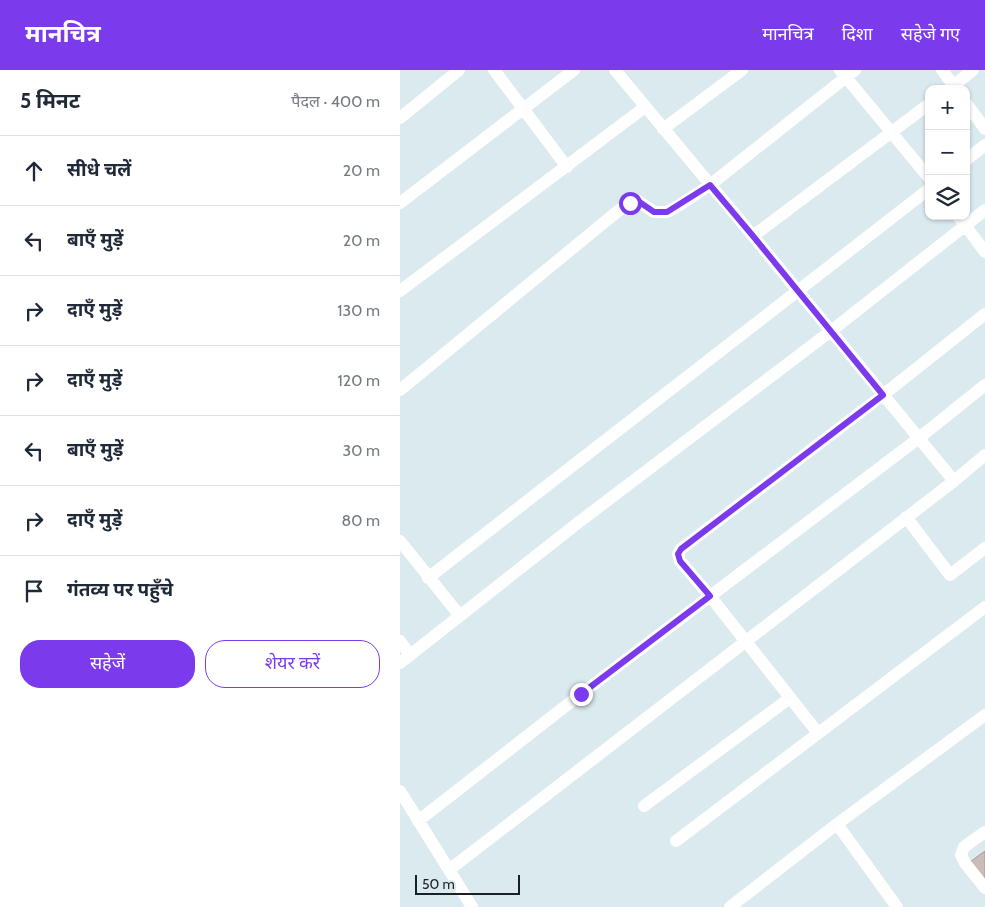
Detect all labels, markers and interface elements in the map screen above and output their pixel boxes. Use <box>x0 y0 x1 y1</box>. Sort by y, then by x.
text: मानचित्र <box>25 19 101 48</box>
text: मानचित्र <box>762 23 814 45</box>
text: दिशा <box>842 23 873 45</box>
text: सहेजे गए <box>901 23 960 45</box>
map controls <box>925 85 970 220</box>
button: + <box>925 85 970 130</box>
text: 5 मिनट <box>20 88 80 113</box>
text: पैदल · 400 m <box>291 92 380 111</box>
button: − <box>925 130 970 175</box>
icon: ahead <box>20 157 48 185</box>
text: सीधे चलें <box>67 158 131 181</box>
text: 20 m <box>343 161 380 180</box>
button: layers <box>925 175 970 220</box>
route start <box>619 192 642 215</box>
icon: left <box>20 227 48 255</box>
text: बाएँ मुड़ें <box>67 228 123 251</box>
text: 20 m <box>343 231 380 250</box>
icon: right <box>20 297 48 325</box>
text: दाएँ मुड़ें <box>67 298 122 321</box>
text: 130 m <box>337 301 380 320</box>
icon: right <box>20 367 48 395</box>
text: दाएँ मुड़ें <box>67 368 122 391</box>
text: 120 m <box>338 371 380 390</box>
icon: left <box>20 437 48 465</box>
text: बाएँ मुड़ें <box>67 438 123 461</box>
text: 30 m <box>343 441 380 460</box>
icon: right <box>20 507 48 535</box>
text: दाएँ मुड़ें <box>67 508 122 531</box>
text: 80 m <box>342 511 380 530</box>
icon: arrive <box>20 577 48 605</box>
text: गंतव्य पर पहुँचे <box>67 578 173 601</box>
button: सहेजें <box>20 640 195 688</box>
button: शेयर करें <box>205 640 380 688</box>
route end <box>570 683 593 706</box>
scale bar <box>415 872 520 895</box>
text: 50 m <box>422 875 455 893</box>

